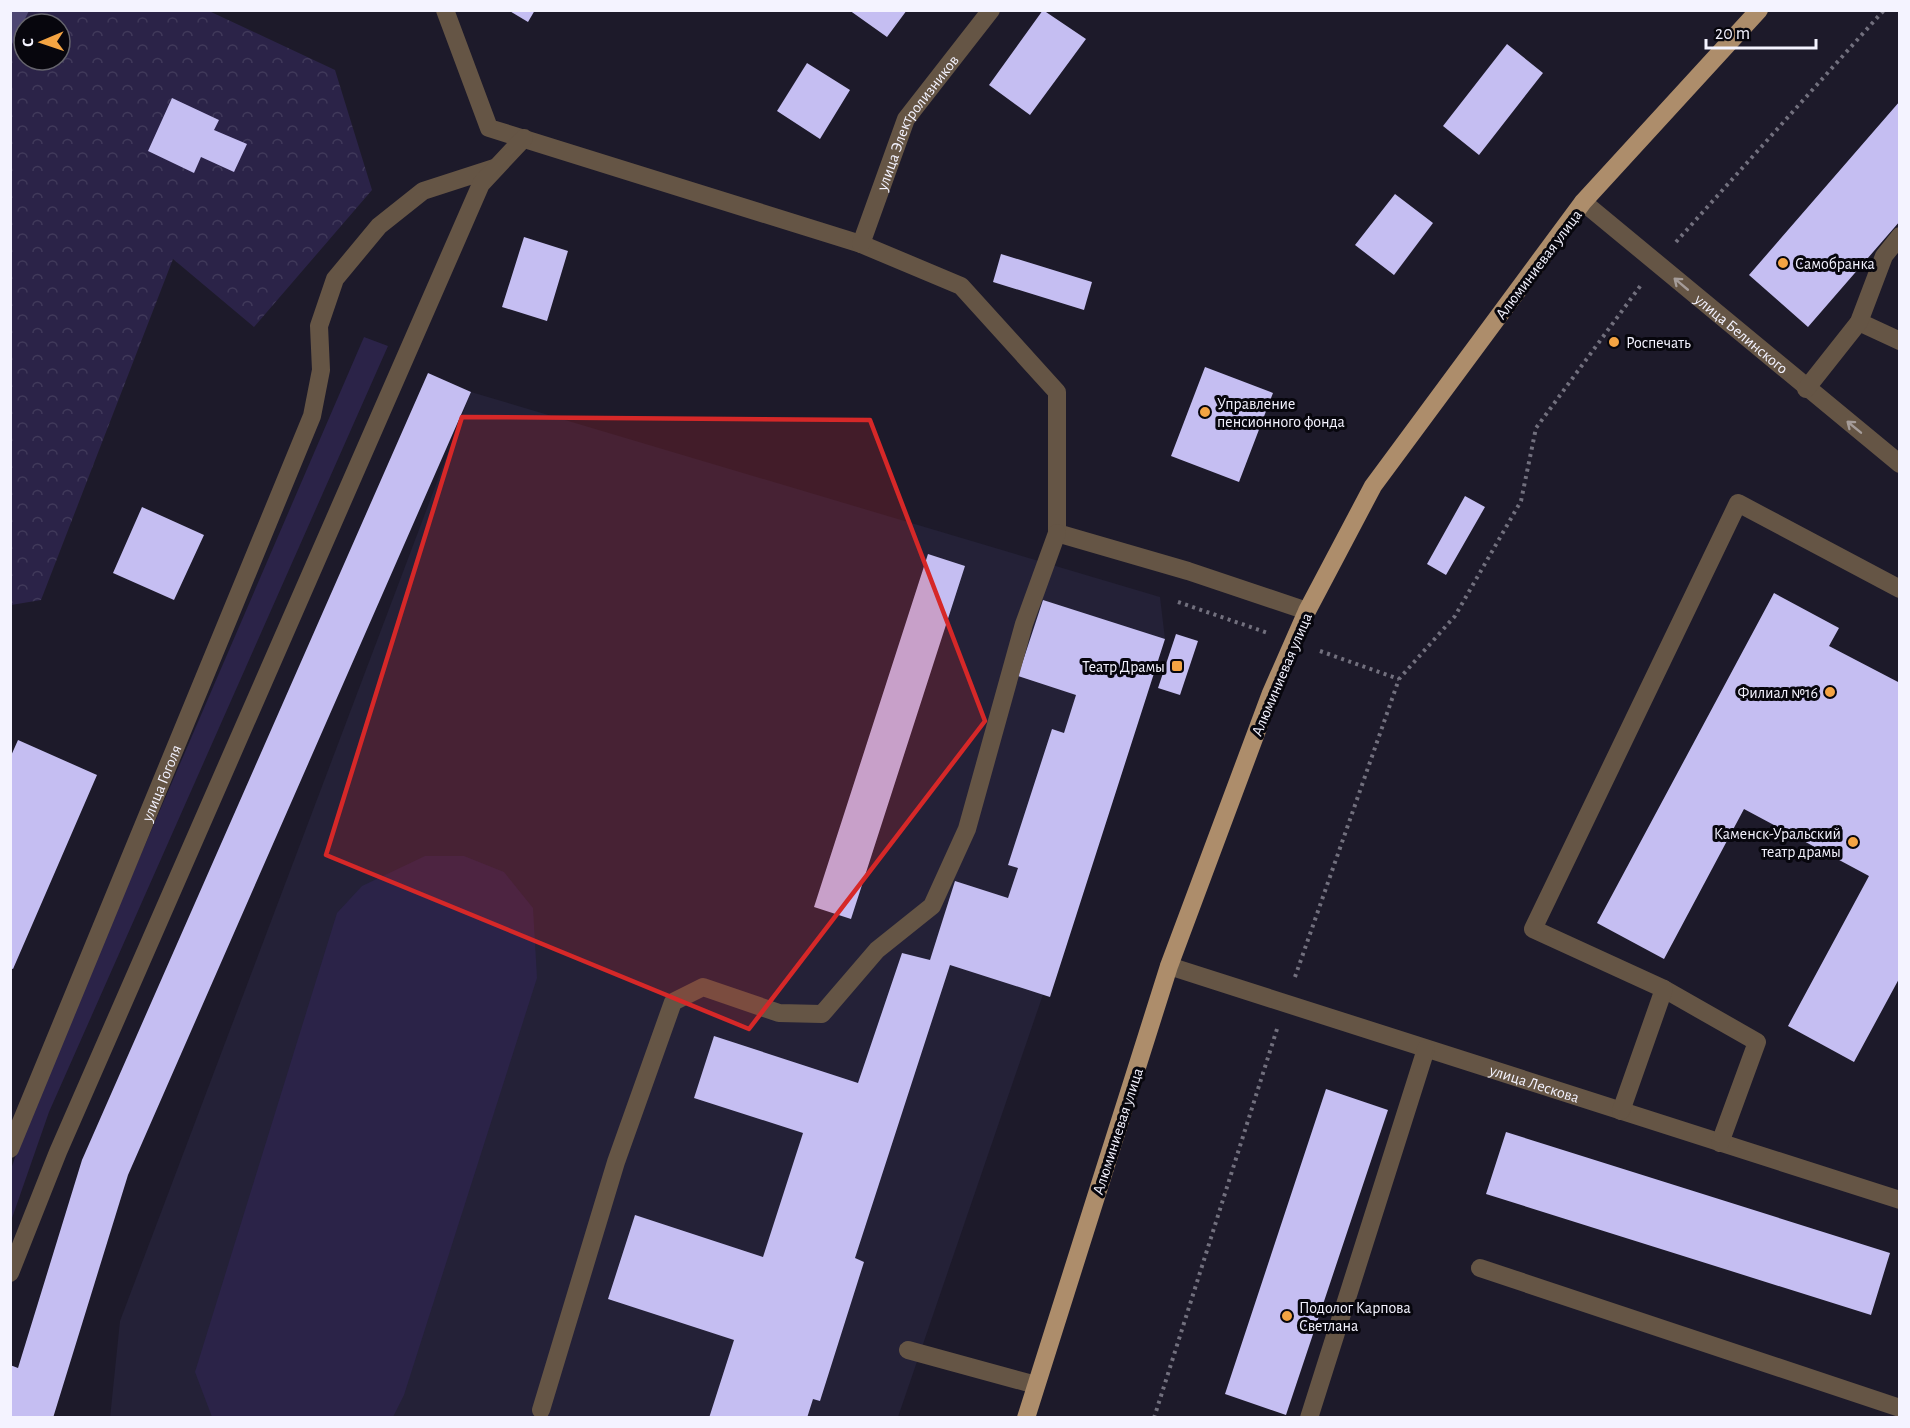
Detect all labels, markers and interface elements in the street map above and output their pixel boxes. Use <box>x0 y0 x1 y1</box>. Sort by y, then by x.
north arrow <box>12 12 72 72</box>
scale bar <box>1706 12 1816 50</box>
text: 20 m <box>1715 25 1750 43</box>
text: С <box>20 38 36 47</box>
street label: улица Электролизников <box>874 52 962 194</box>
street label: Алюминиевая улица <box>1493 207 1586 323</box>
marker: Самобранка <box>1776 256 1790 270</box>
place label: Самобранка <box>1795 256 1875 272</box>
one-way arrow <box>1674 277 1689 291</box>
street label: улица Белинского <box>1690 290 1791 377</box>
marker: Роспечать <box>1607 335 1621 349</box>
place label: Роспечать <box>1626 335 1691 351</box>
place label: Управление пенсионного фонда <box>1217 396 1345 430</box>
marker: Управление пенсионного фонда <box>1198 405 1212 419</box>
one-way arrow <box>1846 421 1862 434</box>
street label: Алюминиевая улица <box>1249 610 1316 739</box>
place label: Театр Драмы <box>1082 659 1165 675</box>
marker: Театр Драмы <box>1170 659 1184 673</box>
place label: Филиал №16 <box>1737 685 1818 701</box>
marker: Филиал №16 <box>1823 685 1837 699</box>
street label: улица Гоголя <box>139 743 185 825</box>
place label: Каменск-Уральский театр драмы <box>1714 826 1841 860</box>
marker: Каменск-Уральский театр драмы <box>1846 835 1860 849</box>
street label: улица Лескова <box>1486 1062 1581 1106</box>
street label: Алюминиевая улица <box>1090 1066 1147 1197</box>
place label: Подолог Карпова Светлана <box>1299 1300 1411 1334</box>
marker: Подолог Карпова Светлана <box>1280 1309 1294 1323</box>

